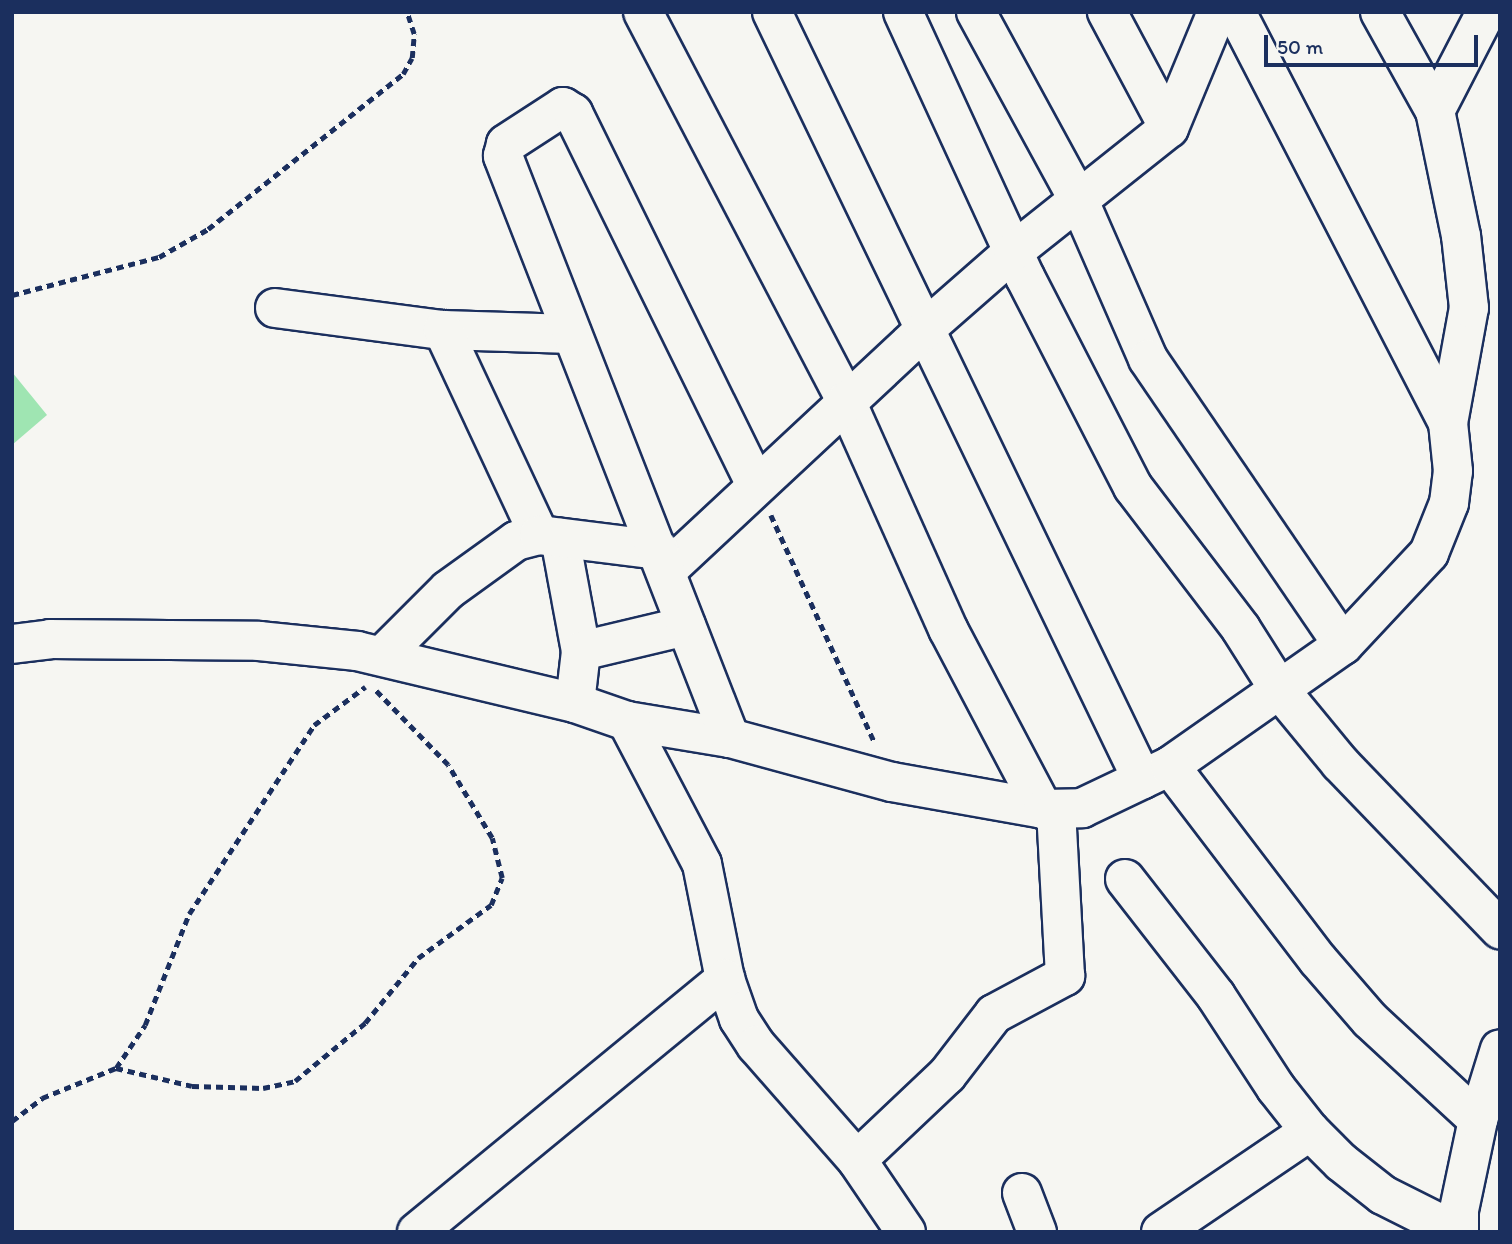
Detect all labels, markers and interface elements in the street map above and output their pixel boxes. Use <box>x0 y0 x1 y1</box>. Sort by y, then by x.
scale bar <box>1267 21 1480 65</box>
text: 50 m <box>1277 34 1323 59</box>

